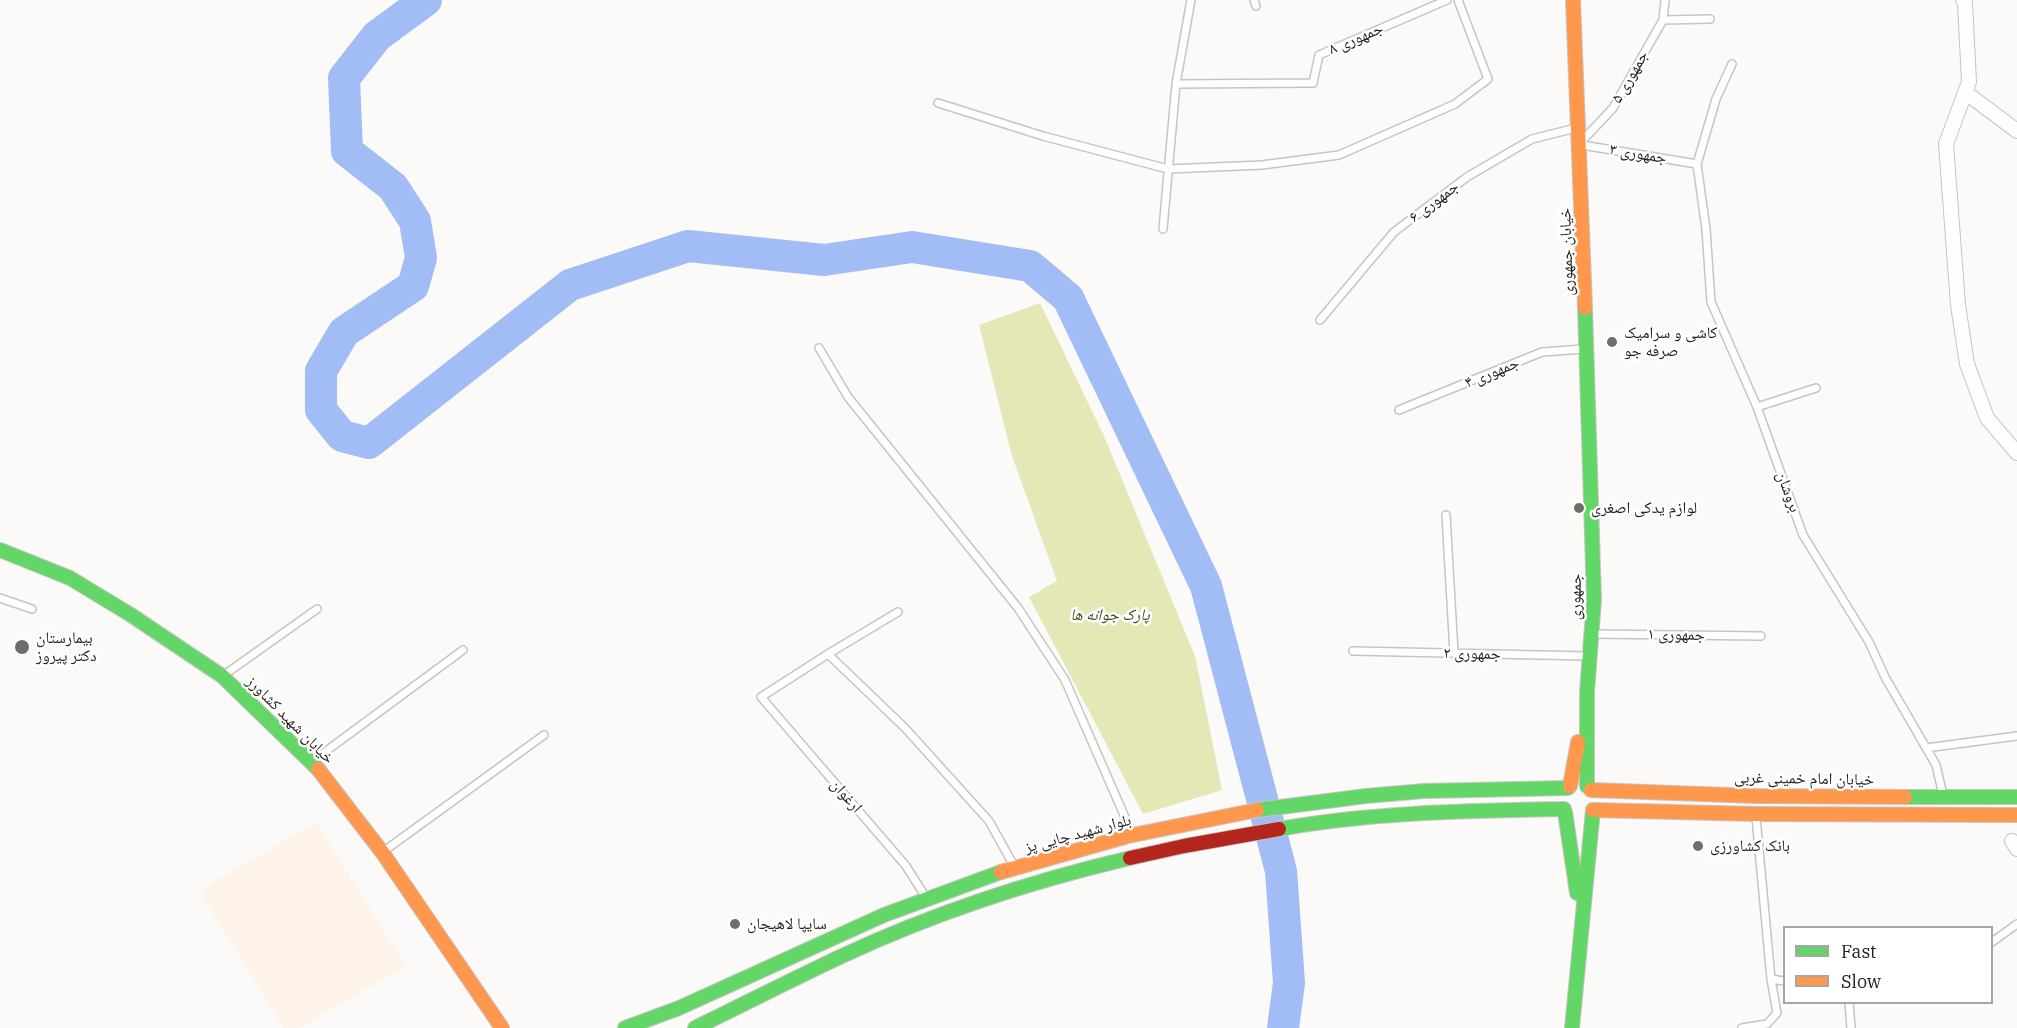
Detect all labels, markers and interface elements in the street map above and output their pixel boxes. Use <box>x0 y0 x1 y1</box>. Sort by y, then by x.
street label: جمهوری ۸ <box>1326 19 1386 59</box>
street label: جمهوری ۵ <box>1607 47 1653 107</box>
street label: جمهوری ۳ <box>1608 140 1668 168</box>
street label: جمهوری ۶ <box>1405 177 1463 227</box>
street label: خیابان جمهوری <box>1556 208 1578 296</box>
place label: کاشی و سرامیک صرفه جو <box>1624 323 1717 361</box>
marker: کاشی و سرامیک صرفه جو <box>1605 335 1619 349</box>
street label: جمهوری ۴ <box>1462 353 1522 393</box>
street label: بروشان <box>1772 469 1804 515</box>
place label: لوازم یدکی اصغری <box>1591 498 1697 518</box>
marker: لوازم یدکی اصغری <box>1572 501 1586 515</box>
street label: جمهوری <box>1566 574 1586 620</box>
park label: پارک جوانه ها <box>1070 605 1150 625</box>
street label: جمهوری ۱ <box>1647 625 1705 645</box>
place label: بیمارستان دکتر پیروز <box>36 628 97 666</box>
marker: بیمارستان دکتر پیروز <box>13 638 31 656</box>
street label: جمهوری ۲ <box>1443 644 1501 664</box>
street label: خیابان شهید کشاورز <box>242 672 338 768</box>
street label: خیابان امام خمینی غربی <box>1734 768 1874 790</box>
street label: ارغوان <box>826 775 866 817</box>
street label: بلوار شهید چایی پز <box>1023 811 1133 857</box>
place label: بانک کشاورزی <box>1710 836 1790 856</box>
marker: بانک کشاورزی <box>1691 839 1705 853</box>
place label: سایپا لاهیجان <box>747 914 827 934</box>
marker: سایپا لاهیجان <box>728 917 742 931</box>
legend <box>1783 926 1993 1004</box>
text: Fast <box>1841 940 1876 963</box>
text: Slow <box>1841 970 1881 993</box>

